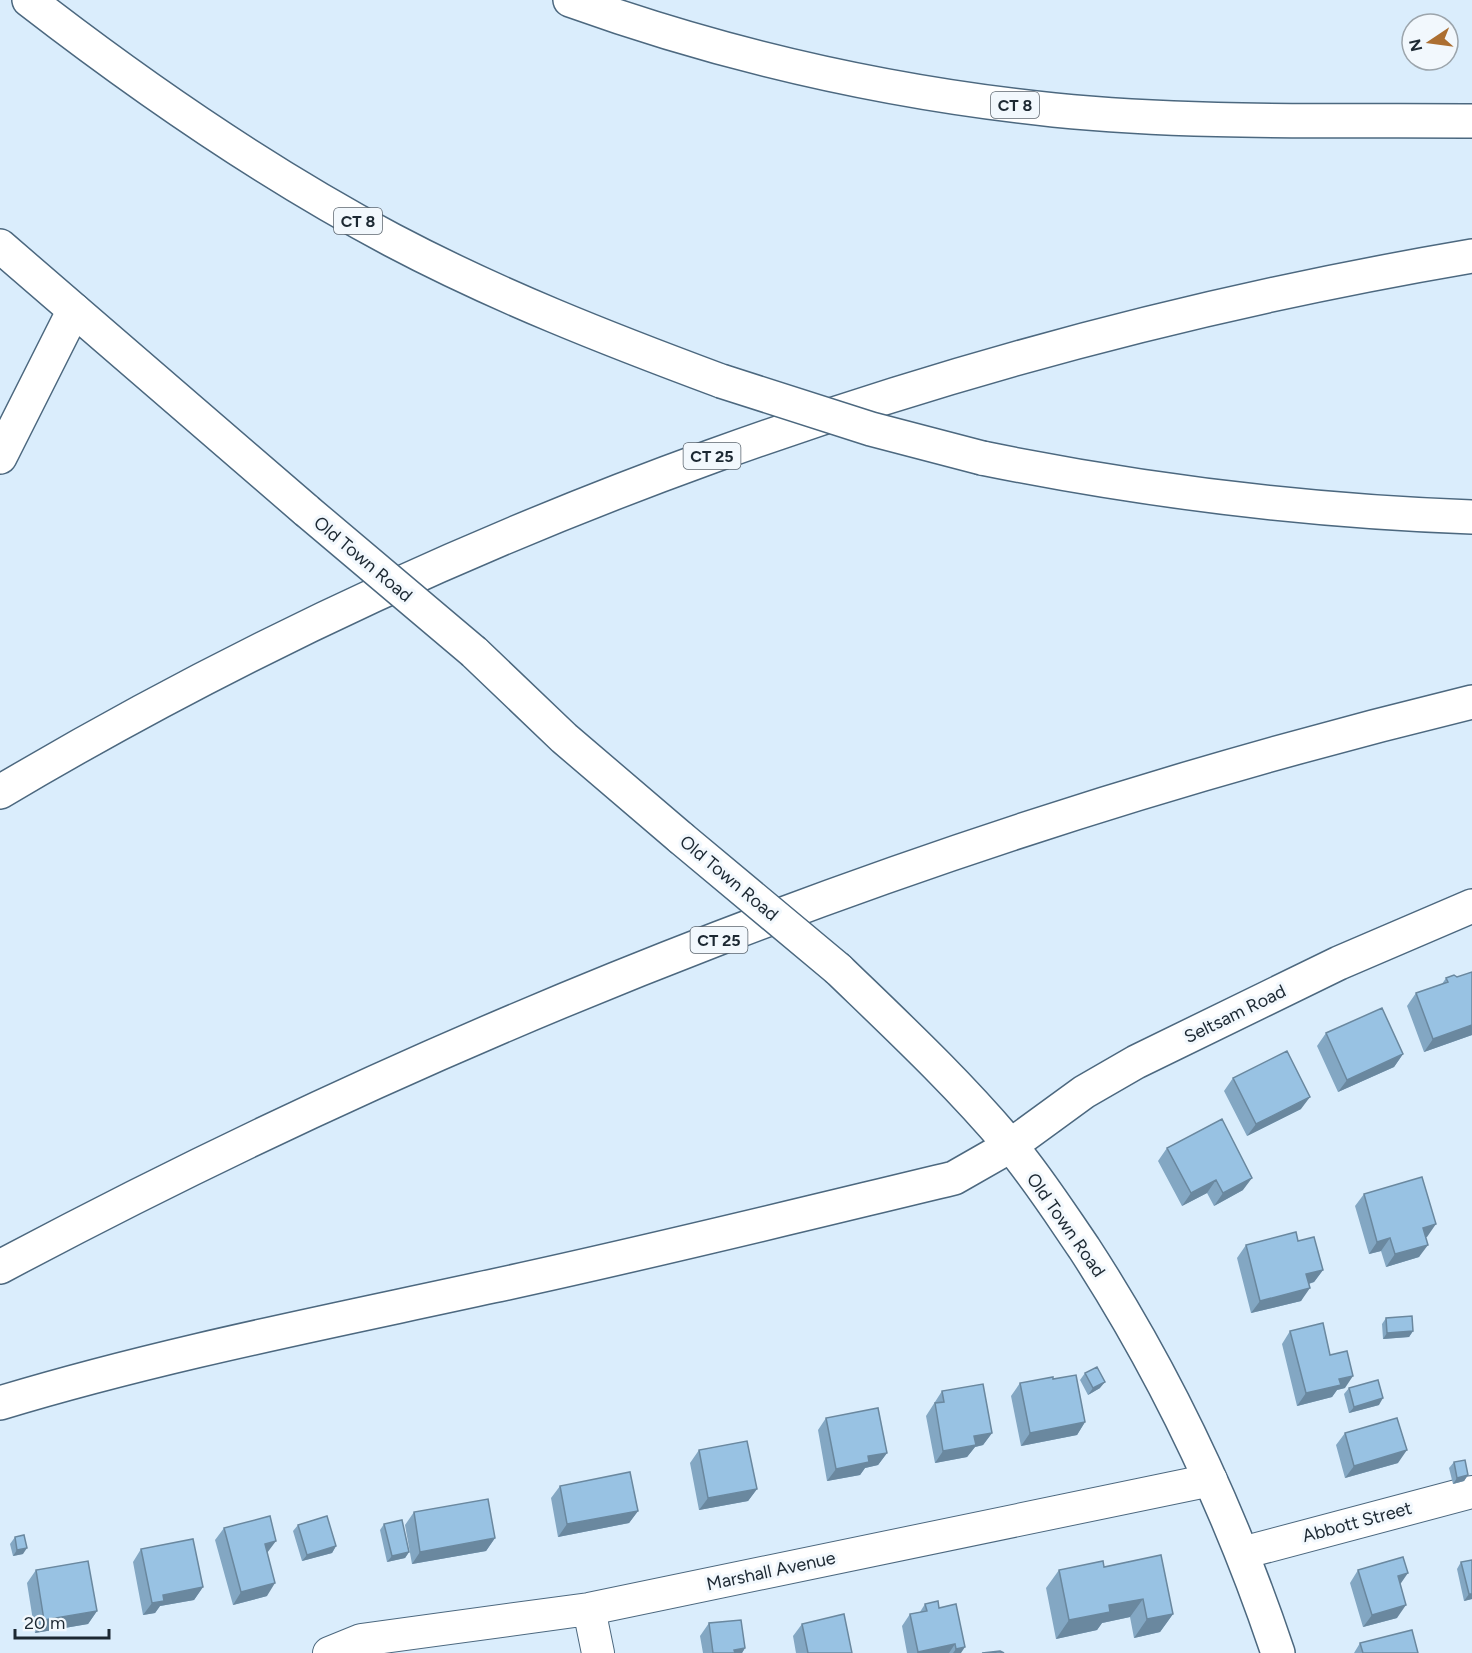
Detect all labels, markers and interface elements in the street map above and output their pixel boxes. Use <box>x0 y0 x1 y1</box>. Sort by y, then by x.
north arrow <box>1400 12 1460 72</box>
text: N <box>1405 37 1427 53</box>
road number: CT 8 <box>991 92 1039 118</box>
road number: CT 8 <box>334 208 382 234</box>
road number: CT 25 <box>684 443 740 469</box>
street label: Old Town Road <box>309 511 417 607</box>
street label: Old Town Road <box>675 830 783 926</box>
road number: CT 25 <box>690 927 748 953</box>
street label: Seltsam Road <box>1181 980 1289 1048</box>
street label: Old Town Road <box>1022 1169 1110 1281</box>
street label: Abbott Street <box>1300 1497 1414 1547</box>
street label: Marshall Avenue <box>704 1547 838 1595</box>
scale bar <box>15 1602 110 1640</box>
text: 20 m <box>24 1612 65 1634</box>

